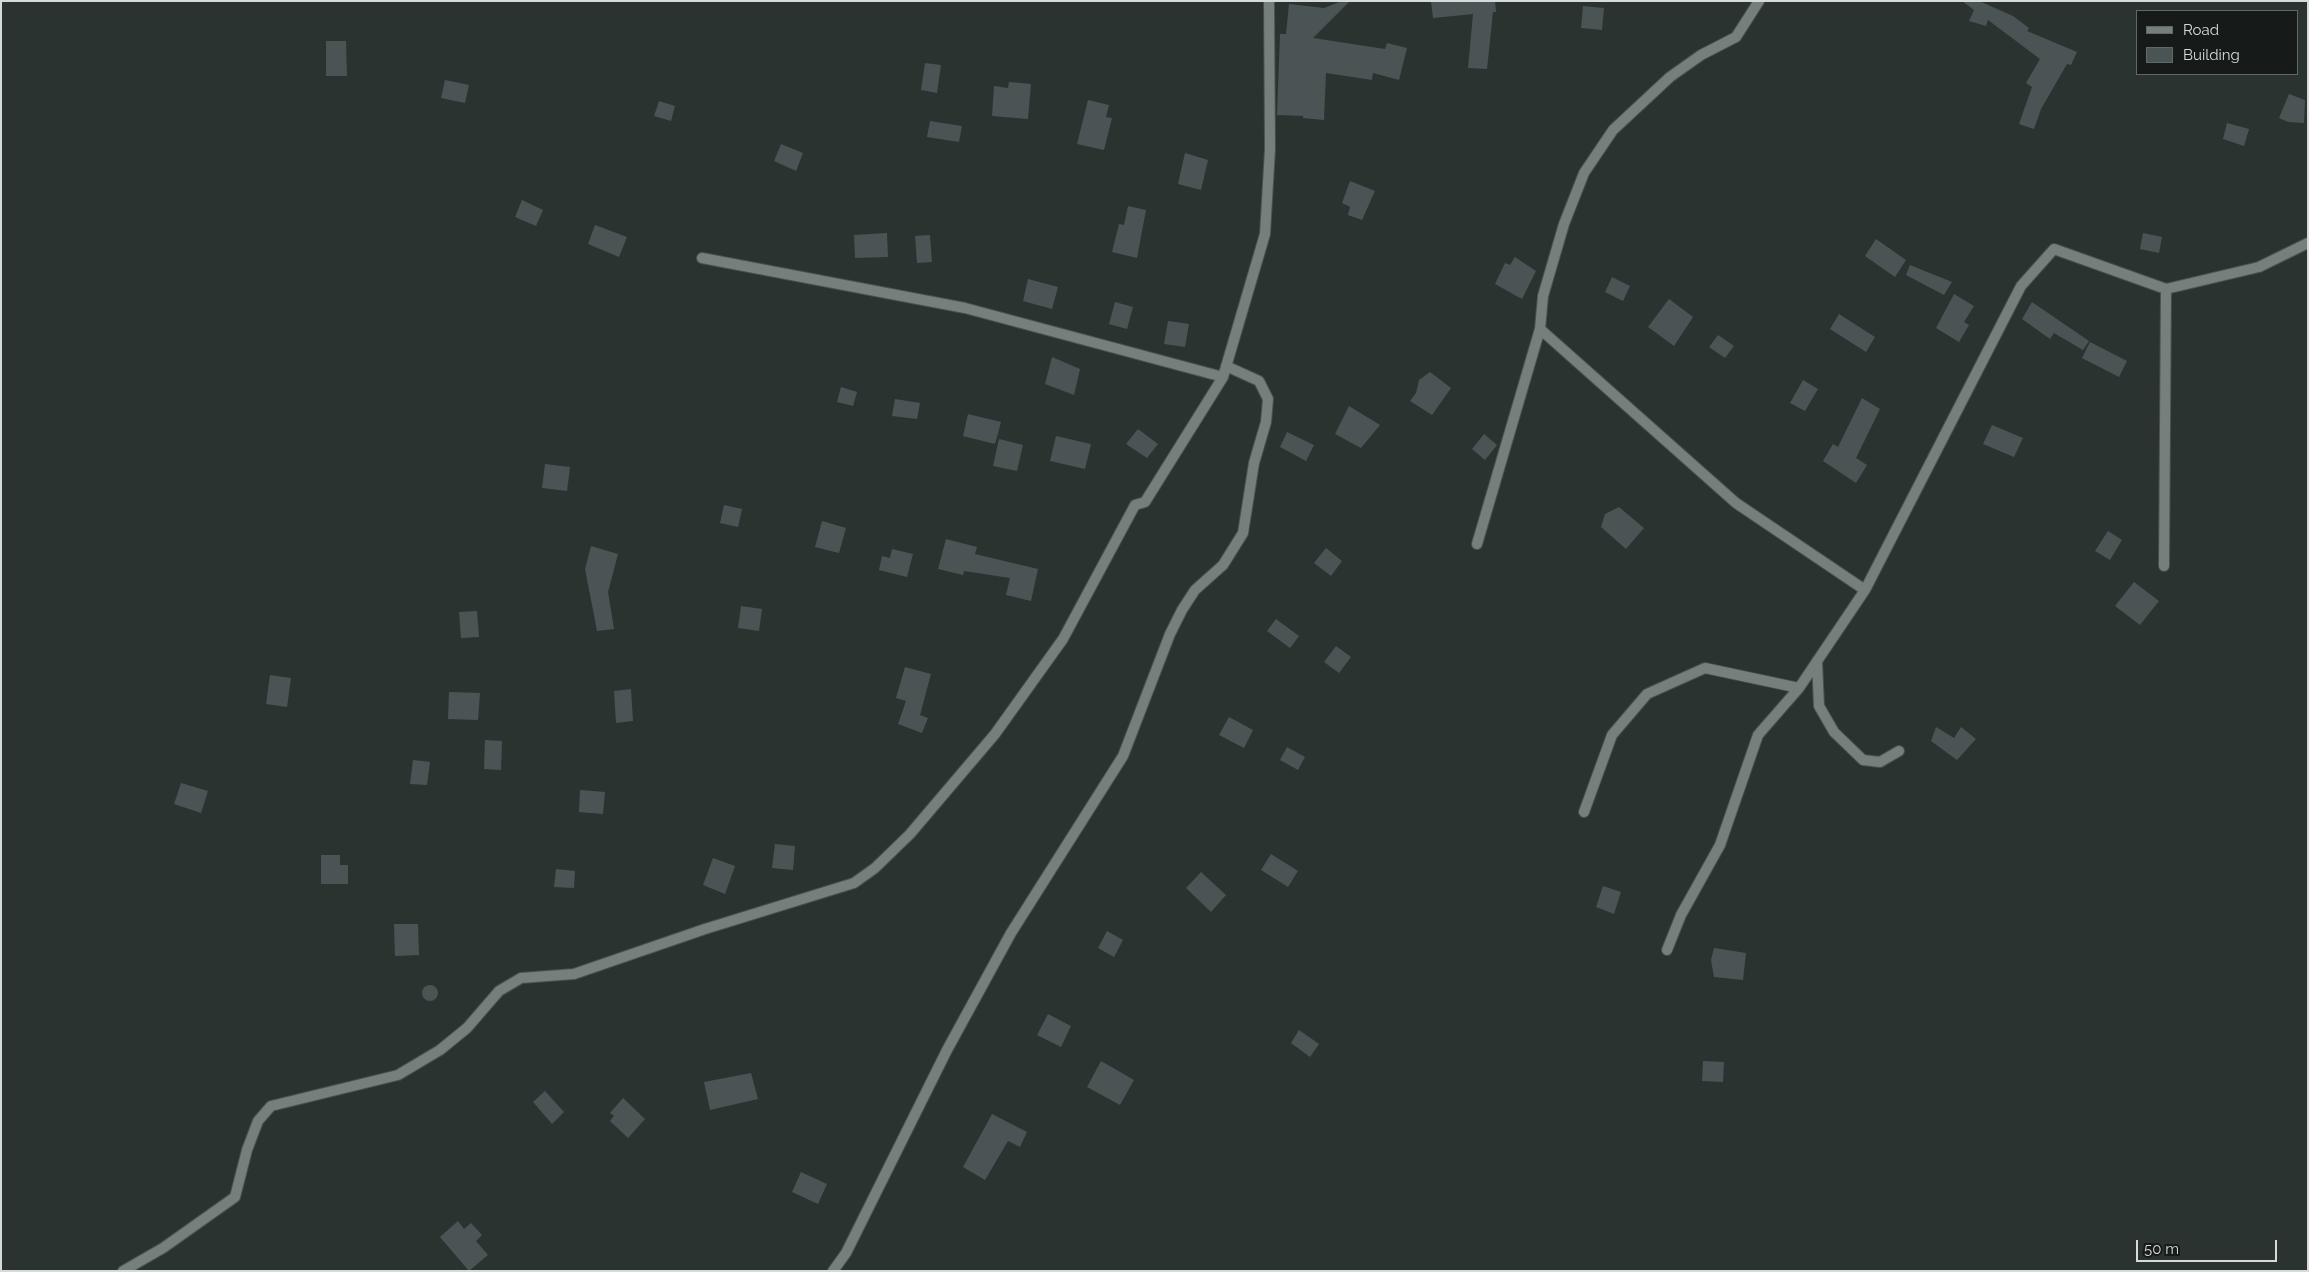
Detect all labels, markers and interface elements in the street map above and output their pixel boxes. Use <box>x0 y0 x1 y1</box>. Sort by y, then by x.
legend <box>2136 10 2299 75</box>
text: Road <box>2183 21 2219 39</box>
text: Building <box>2183 46 2240 64</box>
scale bar <box>2139 1230 2280 1262</box>
text: 50 m <box>2144 1240 2179 1258</box>

